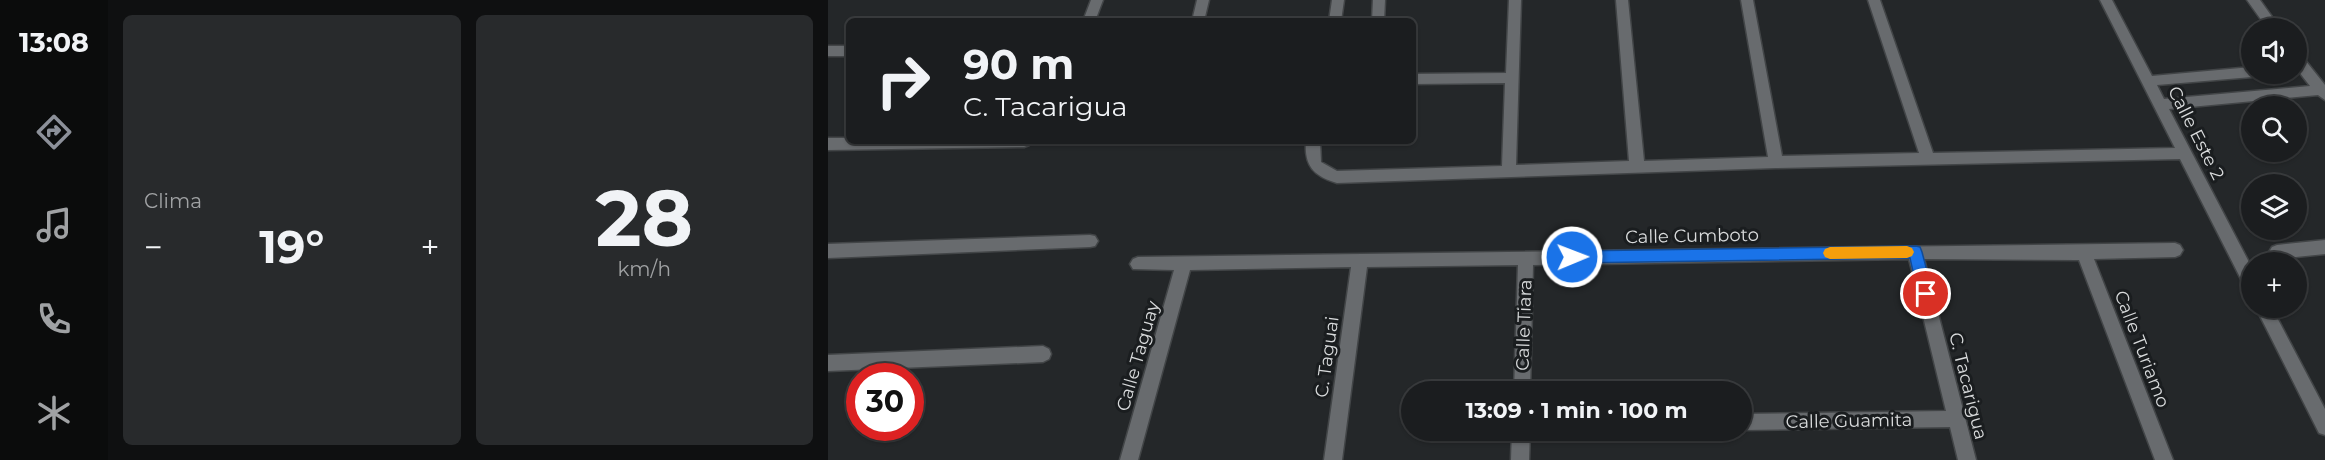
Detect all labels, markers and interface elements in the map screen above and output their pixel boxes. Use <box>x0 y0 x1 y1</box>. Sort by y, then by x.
map controls <box>2241 18 2307 318</box>
button: sound <box>2241 18 2307 84</box>
text: 13:08 <box>19 26 89 59</box>
text: 90 m <box>963 38 1074 90</box>
icon: right <box>864 42 942 120</box>
street label: Calle Este 2 <box>2163 83 2229 183</box>
text: C. Tacarigua <box>963 90 1128 123</box>
button: search <box>2241 96 2307 162</box>
icon: directions <box>33 111 75 153</box>
text: 28 <box>595 170 693 266</box>
button: layers <box>2241 174 2307 240</box>
text: Clima <box>144 189 202 213</box>
icon: music <box>33 204 75 246</box>
text: 19° <box>259 219 324 274</box>
street label: Calle Cumboto <box>1625 224 1759 248</box>
position arrow <box>1540 225 1604 289</box>
text: − <box>144 227 163 267</box>
text: + <box>421 227 440 267</box>
button: + <box>2241 252 2307 318</box>
text: km/h <box>618 257 671 281</box>
pin <box>1900 268 1951 319</box>
icon: arrive <box>1909 277 1942 310</box>
street label: Calle Tiara <box>1511 279 1537 371</box>
street label: Calle Turiamo <box>2110 287 2174 411</box>
icon: phone <box>33 298 75 340</box>
street label: Calle Taguay <box>1112 298 1164 414</box>
street label: C. Taguai <box>1310 315 1344 399</box>
street label: C. Tacarigua <box>1944 330 1992 442</box>
speed limit sign: 30 <box>846 363 924 441</box>
icon: climate <box>33 392 75 434</box>
text: 13:09 · 1 min · 100 m <box>1465 397 1688 424</box>
street label: Calle Guamita <box>1786 409 1912 433</box>

